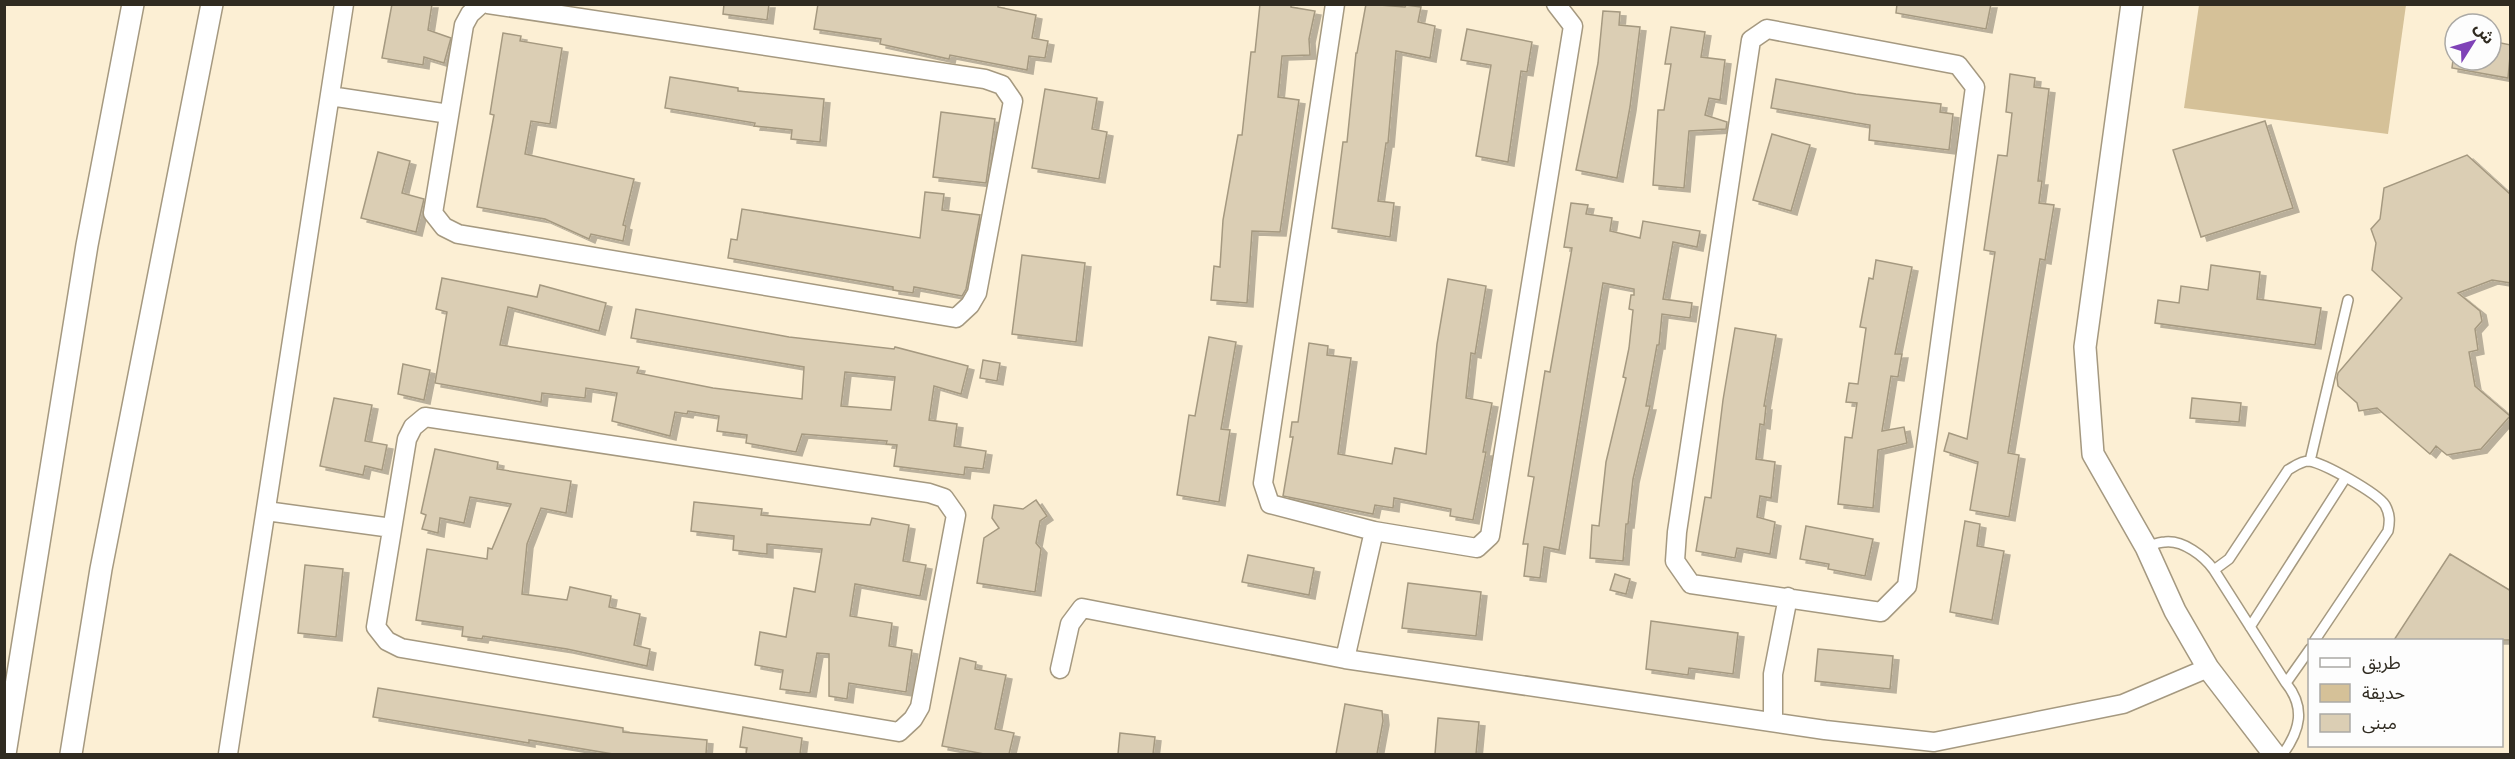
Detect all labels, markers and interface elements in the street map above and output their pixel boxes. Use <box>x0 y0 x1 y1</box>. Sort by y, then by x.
north arrow <box>2443 12 2503 72</box>
text: ش <box>2470 19 2499 48</box>
legend <box>2308 639 2503 747</box>
text: طريق <box>2362 652 2401 674</box>
text: حديقة <box>2362 682 2405 704</box>
text: مبنى <box>2362 712 2397 734</box>

